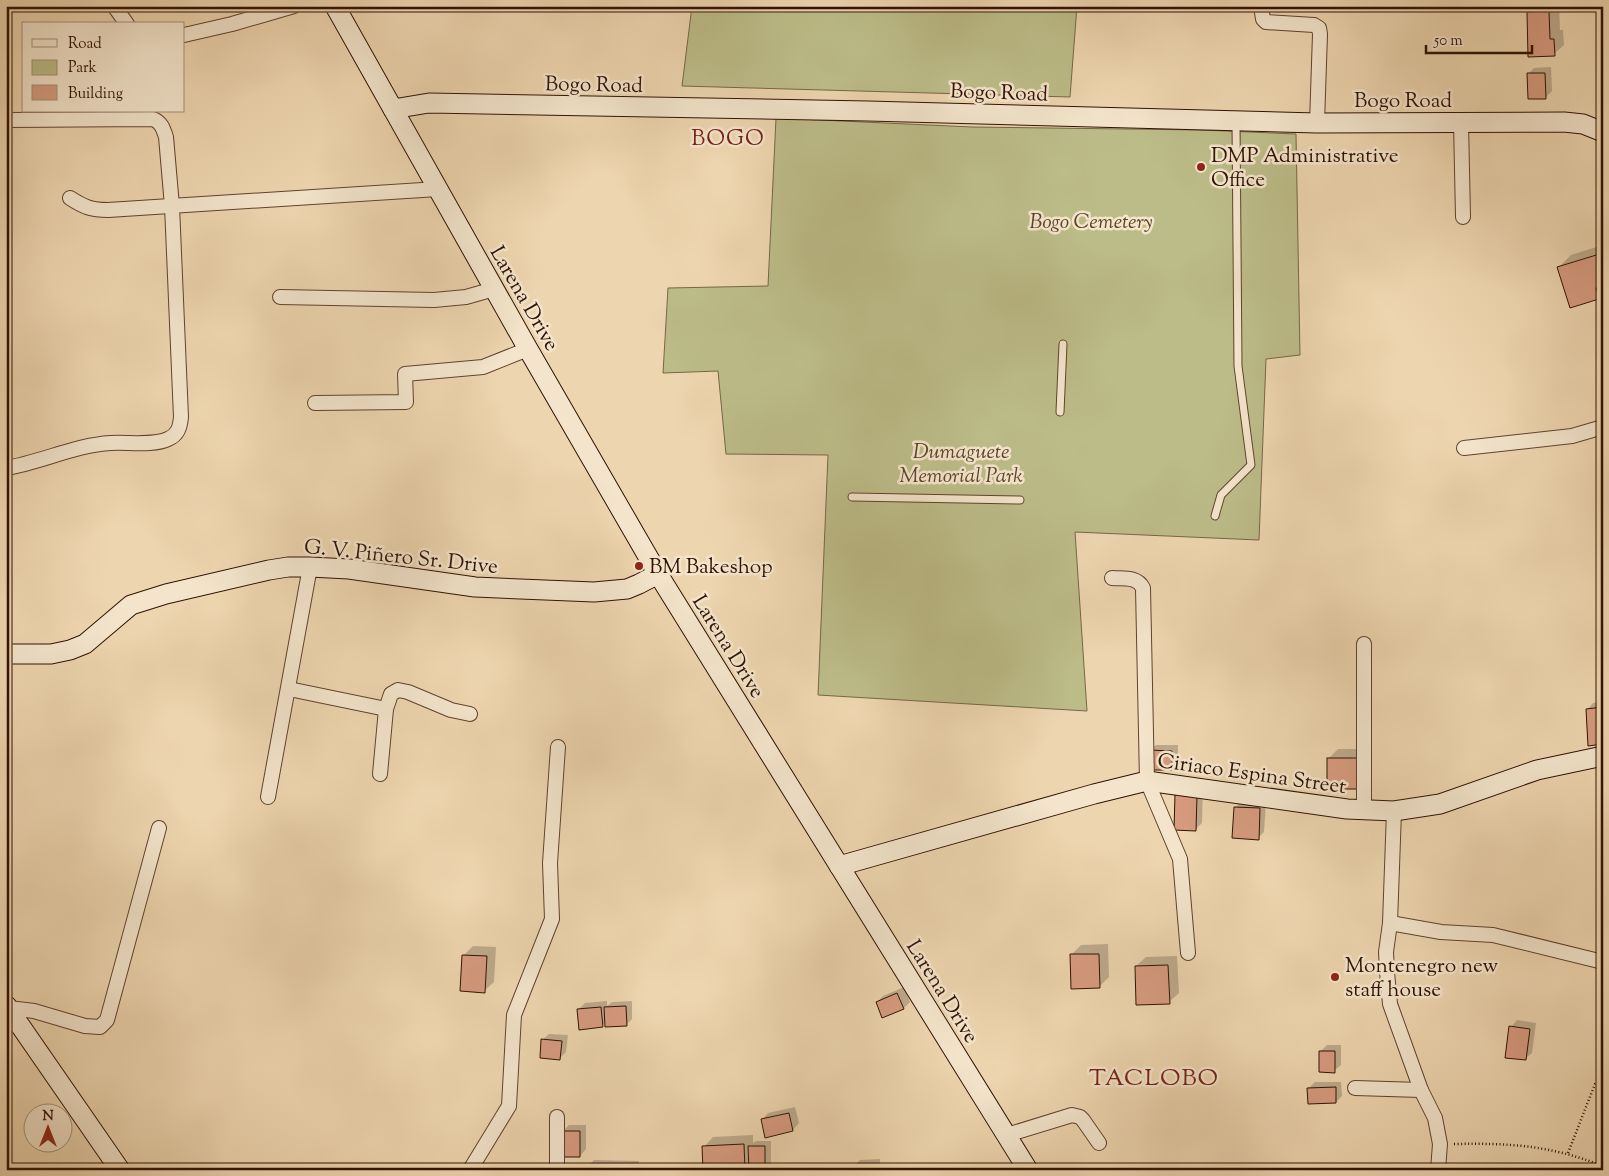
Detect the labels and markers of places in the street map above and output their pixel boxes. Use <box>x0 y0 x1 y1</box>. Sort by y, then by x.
place label: DMP Administrative Office <box>1211 142 1399 196</box>
marker: DMP Administrative Office <box>1195 161 1207 173</box>
place label: BM Bakeshop <box>649 553 773 583</box>
marker: BM Bakeshop <box>633 560 645 572</box>
place label: Montenegro new staff house <box>1345 952 1498 1006</box>
marker: Montenegro new staff house <box>1329 971 1341 983</box>

